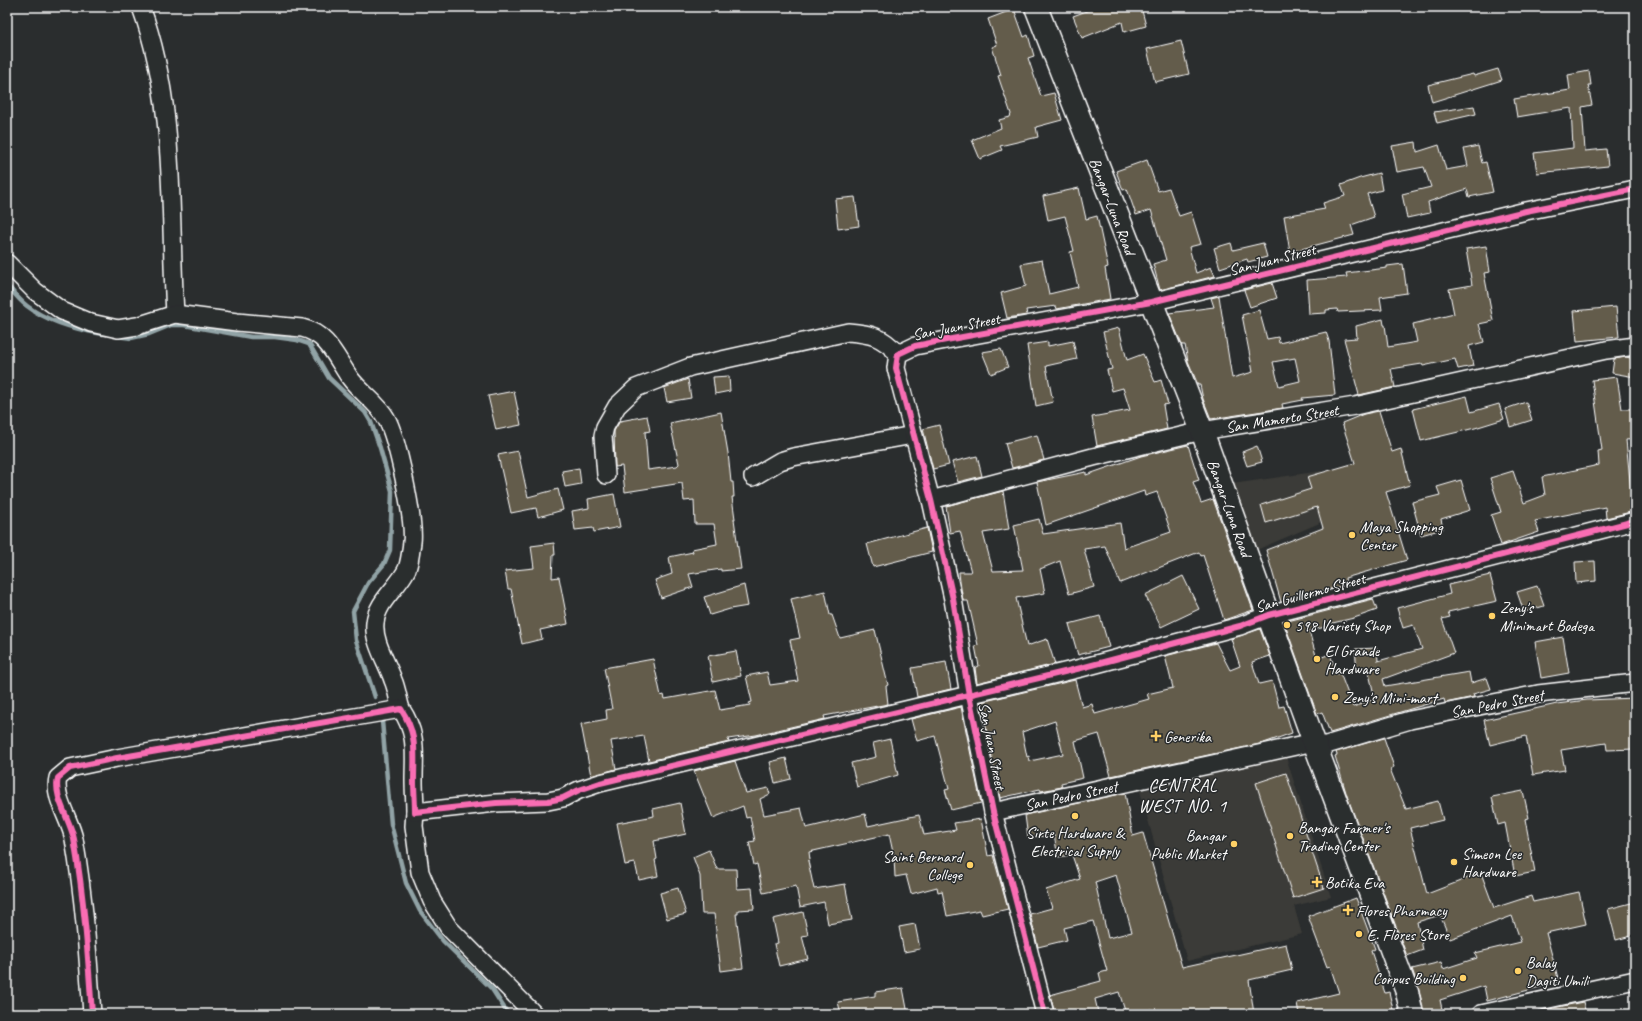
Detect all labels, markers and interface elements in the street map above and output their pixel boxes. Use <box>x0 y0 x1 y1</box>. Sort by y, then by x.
street label: Bangar-Luna Road <box>1084 155 1141 260</box>
street label: San Juan Street <box>1227 239 1319 280</box>
street label: San Juan Street <box>911 308 1003 345</box>
street label: San Mamerto Street <box>1224 400 1342 438</box>
street label: Bangar-Luna Road <box>1202 457 1257 562</box>
place label: Maya Shopping Center <box>1360 517 1444 555</box>
marker: Maya Shopping Center <box>1347 530 1357 540</box>
street label: San Guillermo Street <box>1253 568 1369 617</box>
place label: Zeny's Minimart Bodega <box>1500 598 1595 636</box>
marker: Zeny's Minimart Bodega <box>1487 611 1497 621</box>
place label: 598 Variety Shop <box>1295 616 1391 636</box>
marker: 598 Variety Shop <box>1282 620 1292 630</box>
place label: El Grande Hardware <box>1325 641 1381 679</box>
marker: El Grande Hardware <box>1312 654 1322 664</box>
street label: San Pedro Street <box>1449 685 1548 723</box>
place label: Zeny's Mini-mart <box>1343 688 1440 708</box>
marker: Zeny's Mini-mart <box>1330 692 1340 702</box>
street label: San Juan Street <box>974 701 1011 793</box>
place label: Generika <box>1164 727 1212 747</box>
marker: Generika <box>1151 731 1161 741</box>
district label: CENTRAL WEST NO. 1 <box>1139 774 1227 817</box>
street label: San Pedro Street <box>1023 776 1122 816</box>
marker: Sirte Hardware & Electrical Supply <box>1070 811 1080 821</box>
place label: Bangar Farmer's Trading Center <box>1298 818 1391 856</box>
place label: Sirte Hardware & Electrical Supply <box>1026 823 1126 861</box>
place label: Bangar Public Market <box>1151 826 1229 864</box>
marker: Bangar Farmer's Trading Center <box>1285 831 1295 841</box>
marker: Bangar Public Market <box>1229 839 1239 849</box>
place label: Simeon Lee Hardware <box>1462 844 1523 882</box>
place label: Saint Bernard College <box>883 847 965 885</box>
marker: Simeon Lee Hardware <box>1449 857 1459 867</box>
marker: Saint Bernard College <box>965 860 975 870</box>
place label: Botika Eva <box>1325 873 1385 893</box>
marker: Botika Eva <box>1312 877 1322 887</box>
place label: Flores Pharmacy <box>1356 901 1448 921</box>
marker: Flores Pharmacy <box>1343 905 1353 915</box>
place label: E. Flores Store <box>1367 925 1451 945</box>
marker: E. Flores Store <box>1354 929 1364 939</box>
place label: Balay Dagiti Umili <box>1526 953 1590 991</box>
marker: Balay Dagiti Umili <box>1513 966 1523 976</box>
place label: Corpus Building <box>1373 969 1456 989</box>
marker: Corpus Building <box>1458 973 1468 983</box>

